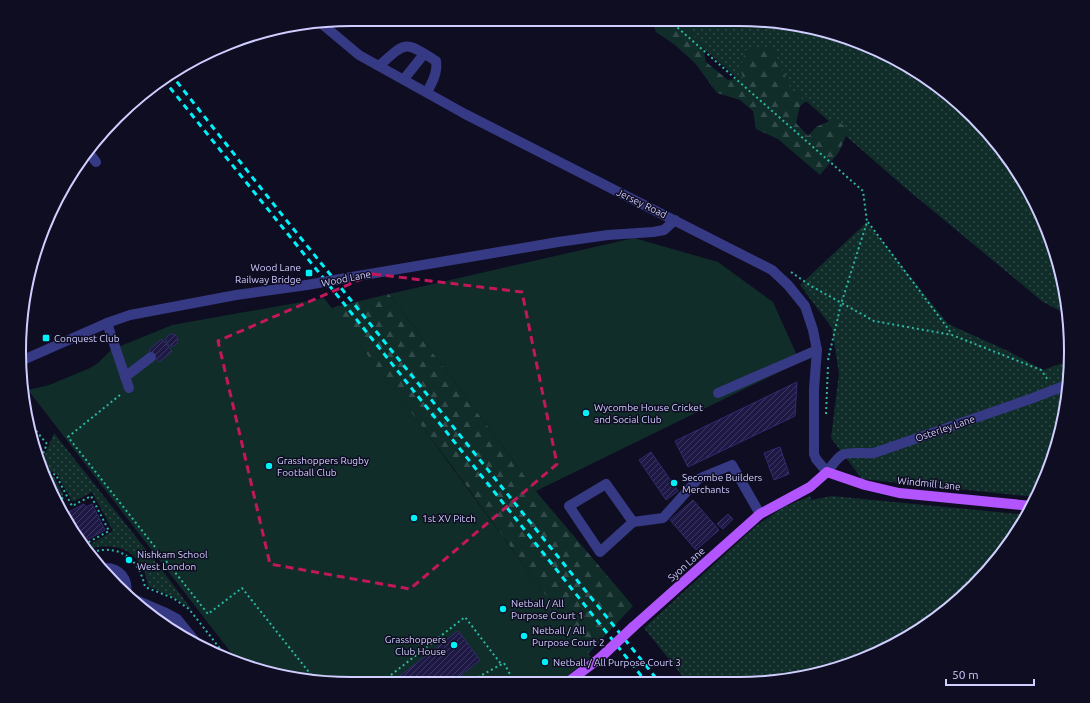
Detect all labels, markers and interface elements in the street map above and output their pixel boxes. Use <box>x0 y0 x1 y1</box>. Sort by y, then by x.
street label: Jersey Road <box>615 187 669 220</box>
place label: Wood Lane Railway Bridge <box>235 262 301 285</box>
marker: Wood Lane Railway Bridge <box>304 268 314 278</box>
street label: Wood Lane <box>320 268 372 289</box>
marker: Conquest Club <box>41 333 51 343</box>
place label: Conquest Club <box>54 333 120 344</box>
place label: Wycombe House Cricket and Social Club <box>594 402 703 425</box>
marker: Wycombe House Cricket and Social Club <box>581 408 591 418</box>
street label: Osterley Lane <box>914 413 976 444</box>
place label: Grasshoppers Rugby Football Club <box>277 455 369 478</box>
marker: Grasshoppers Rugby Football Club <box>264 461 274 471</box>
place label: Secombe Builders Merchants <box>682 472 762 495</box>
street label: Windmill Lane <box>897 475 961 492</box>
marker: Secombe Builders Merchants <box>669 478 679 488</box>
marker: 1st XV Pitch <box>409 513 419 523</box>
place label: 1st XV Pitch <box>422 513 476 524</box>
street label: Syon Lane <box>666 545 707 584</box>
place label: Nishkam School West London <box>137 549 208 572</box>
marker: Nishkam School West London <box>124 555 134 565</box>
place label: Netball / All Purpose Court 1 <box>511 598 584 621</box>
marker: Netball / All Purpose Court 1 <box>498 604 508 614</box>
place label: Netball / All Purpose Court 2 <box>532 625 605 648</box>
marker: Netball / All Purpose Court 2 <box>519 631 529 641</box>
place label: Grasshoppers Club House <box>385 634 446 657</box>
marker: Grasshoppers Club House <box>449 640 459 650</box>
marker: Netball / All Purpose Court 3 <box>540 657 550 667</box>
place label: Netball / All Purpose Court 3 <box>553 657 681 668</box>
scale bar <box>946 661 1034 687</box>
text: 50 m <box>952 668 979 681</box>

